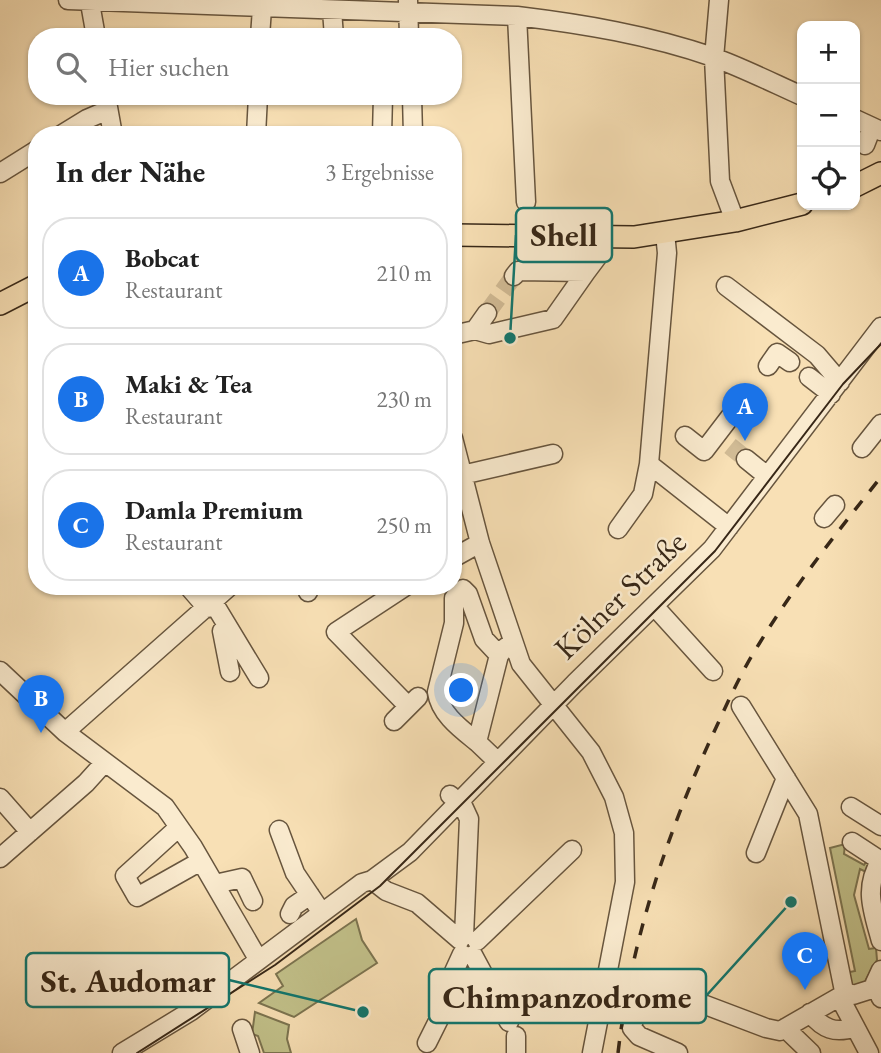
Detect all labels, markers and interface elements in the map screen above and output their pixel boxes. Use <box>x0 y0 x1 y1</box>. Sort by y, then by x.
map controls <box>797 21 860 210</box>
button: + <box>797 21 860 84</box>
search box <box>28 28 462 105</box>
icon: search <box>52 48 90 86</box>
text: Hier suchen <box>108 50 229 84</box>
button: − <box>797 84 860 147</box>
button: locate <box>797 147 860 210</box>
text: In der Nähe <box>56 152 205 191</box>
text: 3 Ergebnisse <box>325 157 434 187</box>
callout: Shell <box>516 208 612 262</box>
text: Shell <box>530 213 598 256</box>
text: Bobcat <box>125 241 199 275</box>
text: A <box>73 258 89 288</box>
text: 210 m <box>376 258 432 288</box>
text: Restaurant <box>125 275 223 305</box>
text: Maki & Tea <box>125 367 252 401</box>
pin: A <box>722 383 768 441</box>
text: B <box>74 384 88 414</box>
text: 230 m <box>376 384 432 414</box>
text: Restaurant <box>125 401 223 431</box>
text: Damla Premium <box>125 493 303 527</box>
text: C <box>73 510 89 540</box>
text: 250 m <box>376 510 432 540</box>
street label: Kölner Straße <box>545 521 695 669</box>
text: Restaurant <box>125 527 223 557</box>
your location <box>444 673 478 707</box>
pin: B <box>18 675 64 733</box>
pin: C <box>782 932 828 990</box>
callout: St. Audomar <box>26 953 229 1007</box>
text: St. Audomar <box>40 959 216 1002</box>
callout: Chimpanzodrome <box>429 969 706 1023</box>
text: Chimpanzodrome <box>443 975 691 1018</box>

